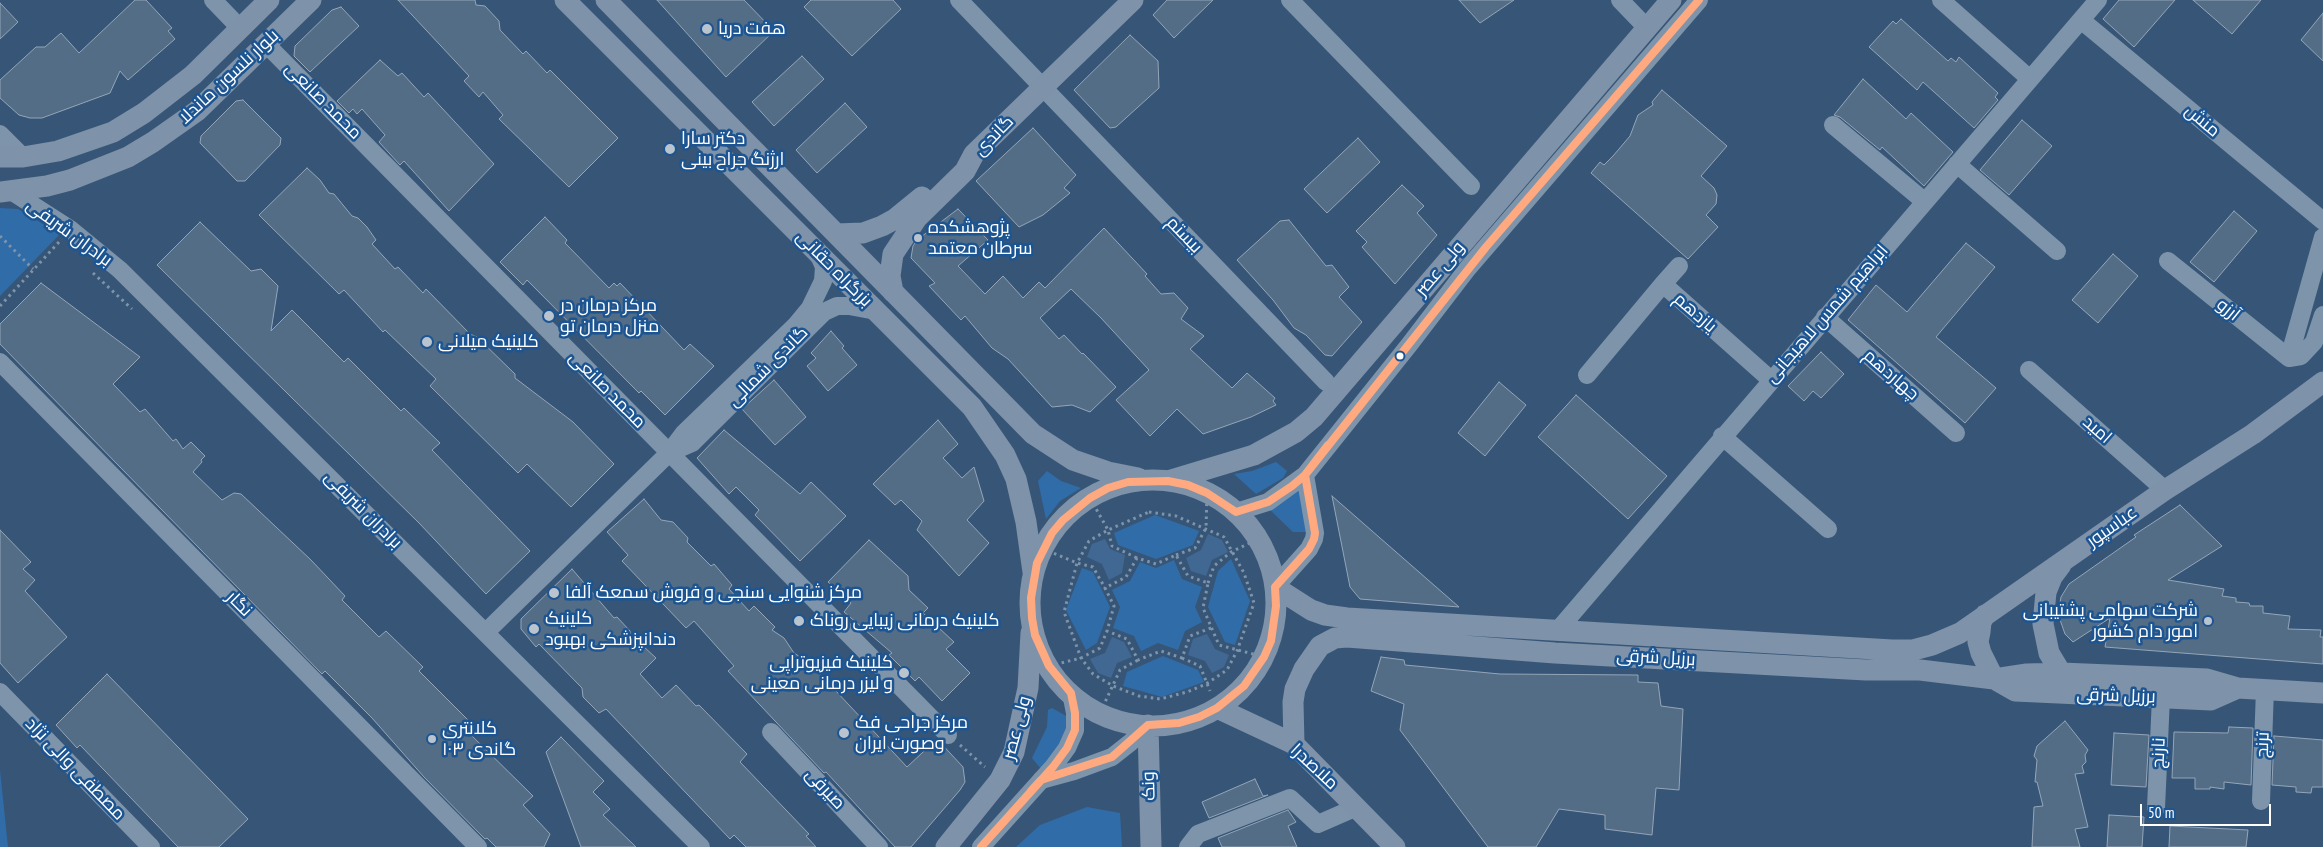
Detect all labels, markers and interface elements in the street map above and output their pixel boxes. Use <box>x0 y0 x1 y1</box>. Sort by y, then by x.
place label: هفت دریا <box>718 18 786 40</box>
marker: هفت دریا <box>700 22 714 36</box>
street label: بلوار نلسون ماندلا <box>174 25 284 129</box>
street label: محمد صانعی <box>280 58 366 144</box>
street label: منش <box>2180 100 2224 142</box>
street label: گاندی <box>970 111 1018 161</box>
place label: دکتر سارا ارژنگ جراح بینی <box>681 128 784 170</box>
marker: دکتر سارا ارژنگ جراح بینی <box>663 142 677 156</box>
street label: برادران شریفی <box>22 194 116 272</box>
street label: بیستم <box>1161 212 1207 258</box>
place label: پژوهشکده سرطان معتمد <box>928 217 1033 260</box>
street label: بزرگراه حقانی <box>791 226 877 312</box>
marker: پژوهشکده سرطان معتمد <box>912 232 924 244</box>
street label: ولی عصر <box>1411 237 1469 301</box>
street label: ابراهیم شمس لاهیجانی <box>1761 240 1893 388</box>
street label: یازدهم <box>1669 289 1721 337</box>
street label: آرزو <box>2212 294 2244 326</box>
place label: مرکز درمان در منزل درمان تو <box>560 295 659 338</box>
marker: مرکز درمان در منزل درمان تو <box>542 309 556 323</box>
street label: گاندی شمالی <box>723 322 813 412</box>
place label: کلینیک میلانی <box>438 331 539 353</box>
marker: کلینیک میلانی <box>420 335 434 349</box>
street label: چهاردهم <box>1859 345 1923 405</box>
street label: محمد صانعی <box>564 347 650 433</box>
unlabelled marker <box>1395 351 1405 361</box>
street label: امید <box>2078 412 2116 448</box>
street label: برادران شریفی <box>320 467 406 553</box>
street label: عباسپور <box>2083 502 2141 552</box>
place label: مرکز شنوایی سنجی و فروش سمعک آلفا <box>565 582 862 604</box>
marker: مرکز شنوایی سنجی و فروش سمعک آلفا <box>547 586 561 600</box>
street label: نگار <box>222 587 256 621</box>
place label: شركت سهامى پشتيبانى امور دام كشور <box>2023 600 2198 642</box>
place label: کلینیک دندانپزشکی بهبود <box>545 608 676 650</box>
place label: کلینیک درمانی زیبایی روناک <box>810 610 999 632</box>
marker: کلینیک درمانی زیبایی روناک <box>792 614 806 628</box>
marker: شركت سهامى پشتيبانى امور دام كشور <box>2202 615 2214 627</box>
marker: کلینیک دندانپزشکی بهبود <box>527 622 541 636</box>
street label: برزیل شرقی <box>1616 645 1696 671</box>
place label: کلینیک فیزیوتراپی و لیزر درمانی معینی <box>751 652 893 694</box>
marker: کلینیک فیزیوتراپی و لیزر درمانی معینی <box>897 666 911 680</box>
street label: برزیل شرقی <box>2076 684 2156 708</box>
street label: ولی عصر <box>998 694 1036 762</box>
place label: مرکز جراحی فک وصورت ایران <box>855 712 968 754</box>
street label: مصطفی والی نژاد <box>20 713 130 825</box>
place label: کلانتری ۱۰۳ گاندی <box>442 718 516 761</box>
marker: مرکز جراحی فک وصورت ایران <box>837 726 851 740</box>
street label: ترنج <box>2252 731 2274 759</box>
marker: کلانتری ۱۰۳ گاندی <box>426 733 438 745</box>
street label: نارنج <box>2148 737 2170 769</box>
street label: ملاصدرا <box>1286 739 1342 795</box>
street label: صیرفی <box>800 764 850 814</box>
street label: ونک <box>1138 771 1160 801</box>
scale bar <box>2143 794 2274 826</box>
text: 50 m <box>2148 803 2174 822</box>

